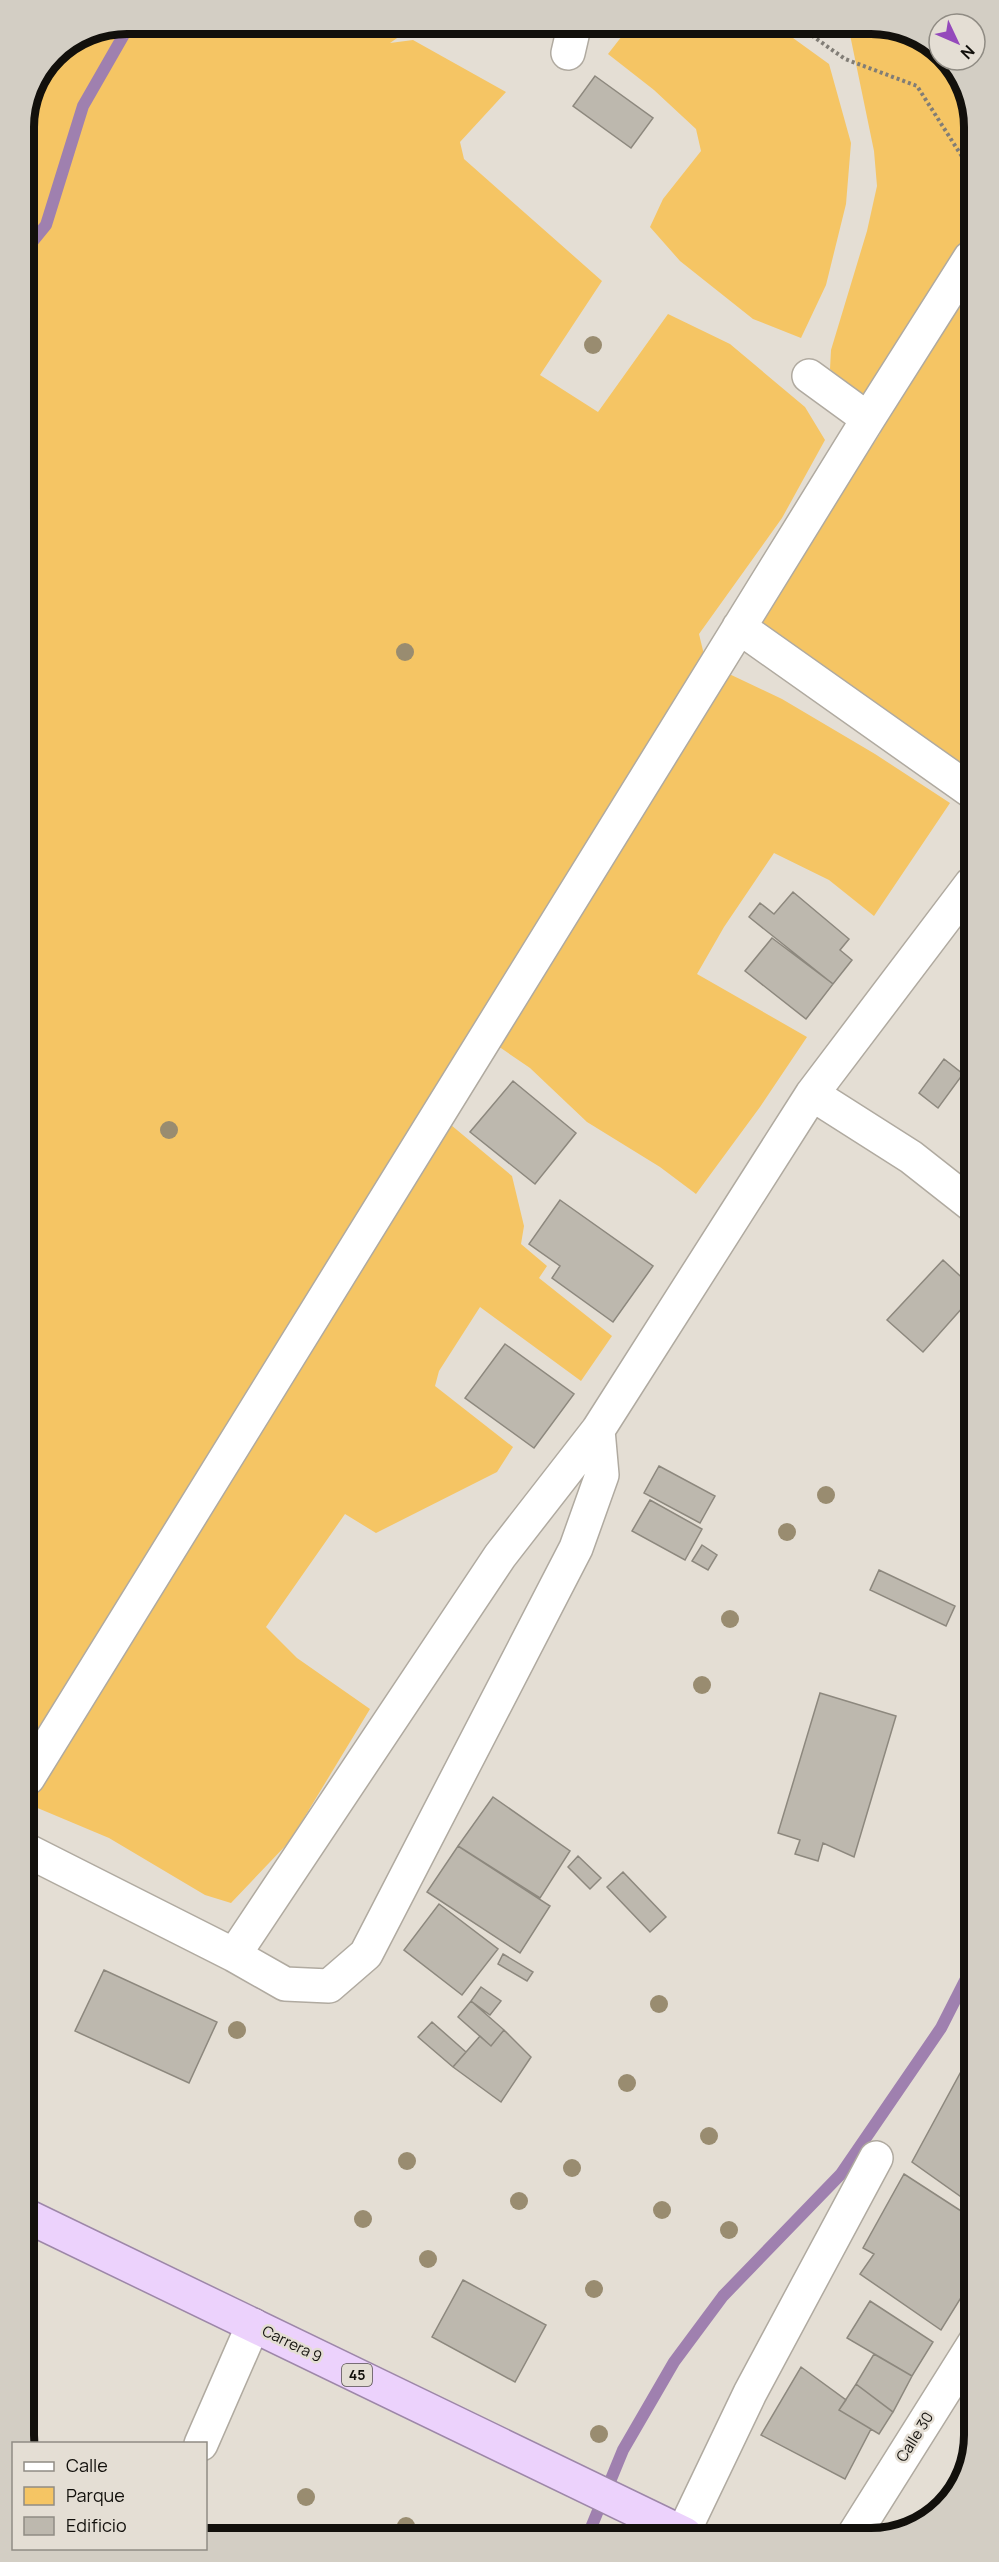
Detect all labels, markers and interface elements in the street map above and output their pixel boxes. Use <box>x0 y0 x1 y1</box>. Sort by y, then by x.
north arrow <box>927 12 987 72</box>
text: N <box>956 41 980 64</box>
street label: Carrera 9 <box>259 2320 326 2367</box>
road number: 45 <box>342 2364 372 2386</box>
street label: Calle 30 <box>891 2408 938 2466</box>
legend <box>12 2442 207 2550</box>
text: Calle <box>66 2453 108 2477</box>
text: Parque <box>66 2483 125 2507</box>
text: Edificio <box>66 2513 127 2537</box>

